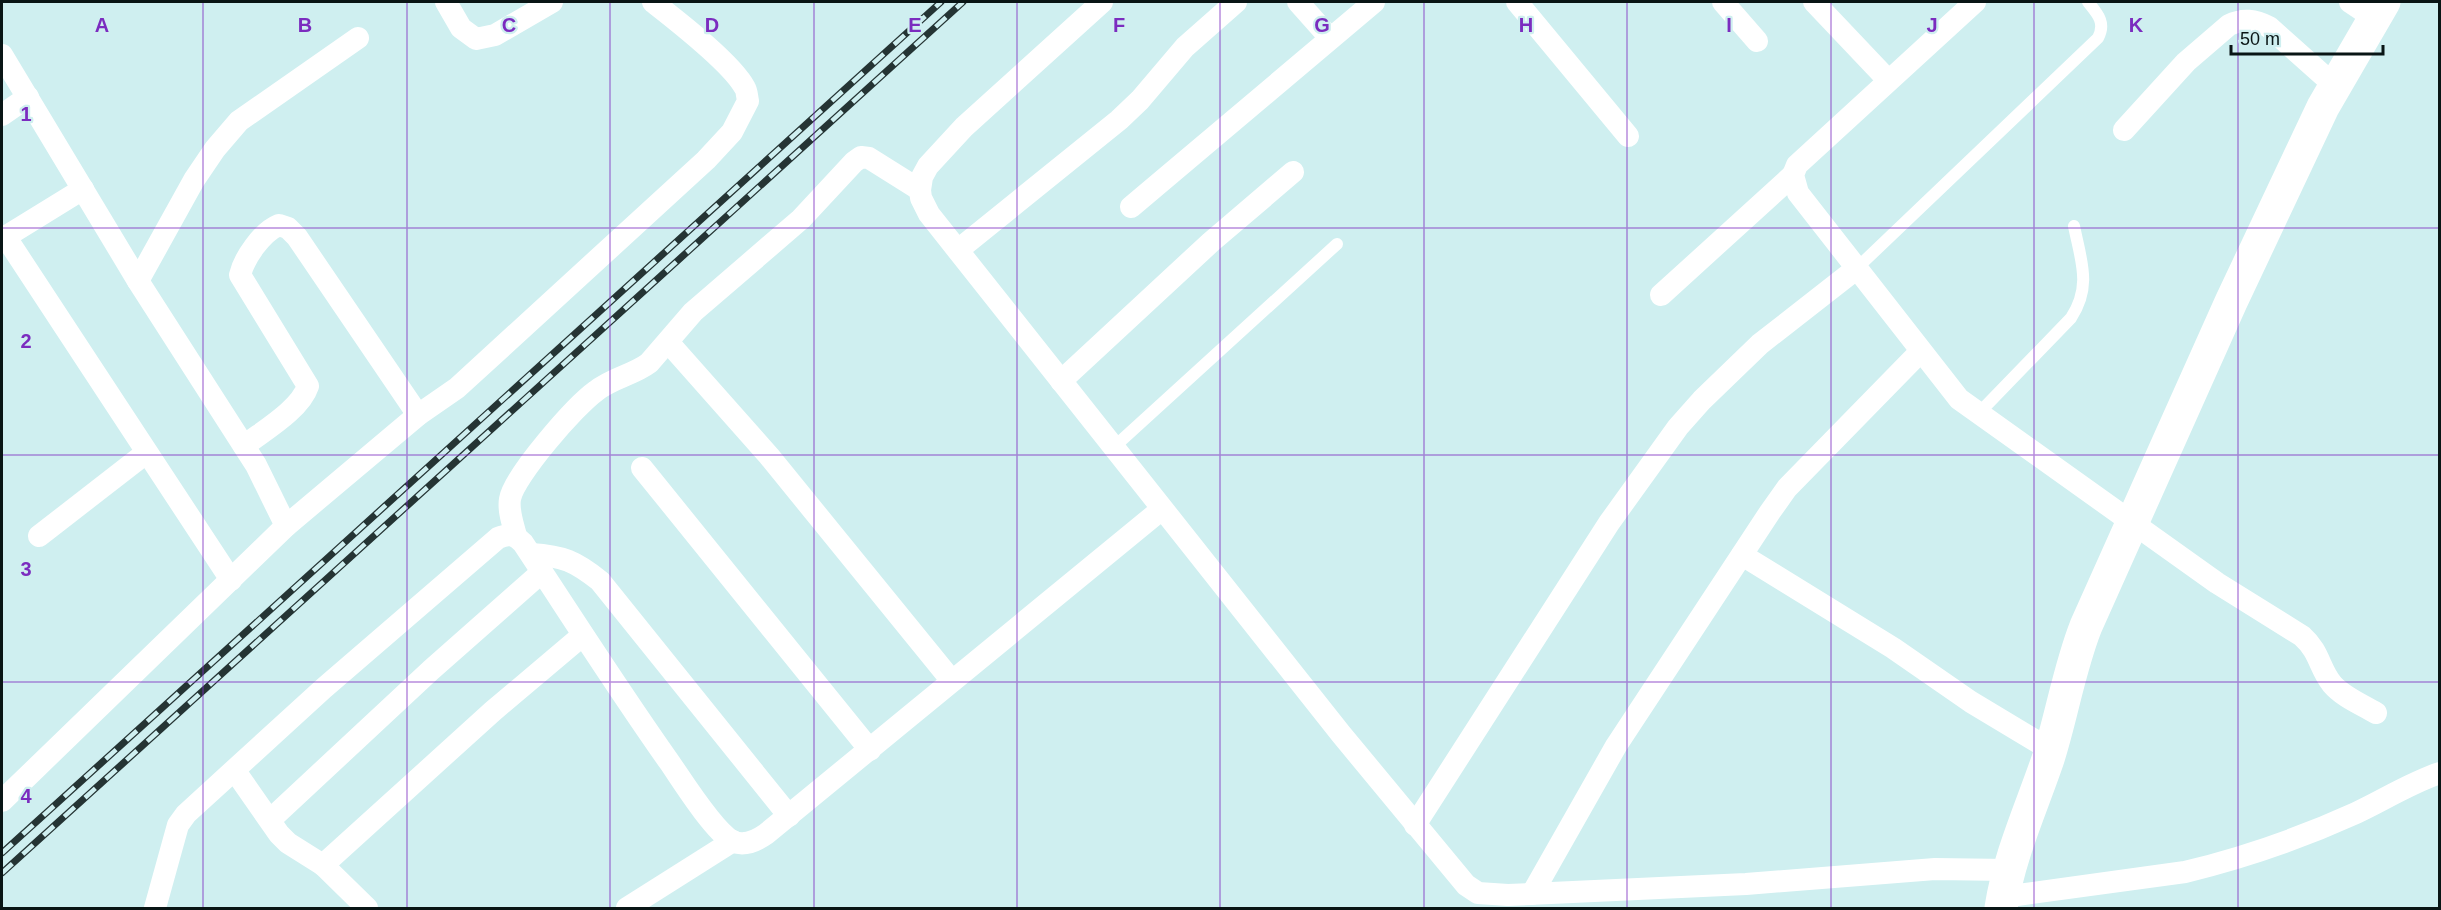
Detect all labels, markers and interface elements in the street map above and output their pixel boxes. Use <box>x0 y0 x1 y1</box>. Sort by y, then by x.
text: A <box>95 14 109 36</box>
text: B <box>298 14 312 36</box>
text: C <box>502 14 516 36</box>
text: D <box>705 14 719 36</box>
text: E <box>908 14 922 36</box>
text: F <box>1113 14 1125 36</box>
text: G <box>1314 14 1330 36</box>
text: H <box>1519 14 1533 36</box>
text: I <box>1726 14 1732 36</box>
text: J <box>1926 14 1938 36</box>
text: K <box>2129 14 2144 36</box>
scale bar <box>2231 18 2382 56</box>
text: 50 m <box>2240 29 2280 49</box>
text: 1 <box>20 103 32 125</box>
text: 2 <box>20 330 32 352</box>
text: 3 <box>20 558 32 580</box>
text: 4 <box>20 785 32 807</box>

